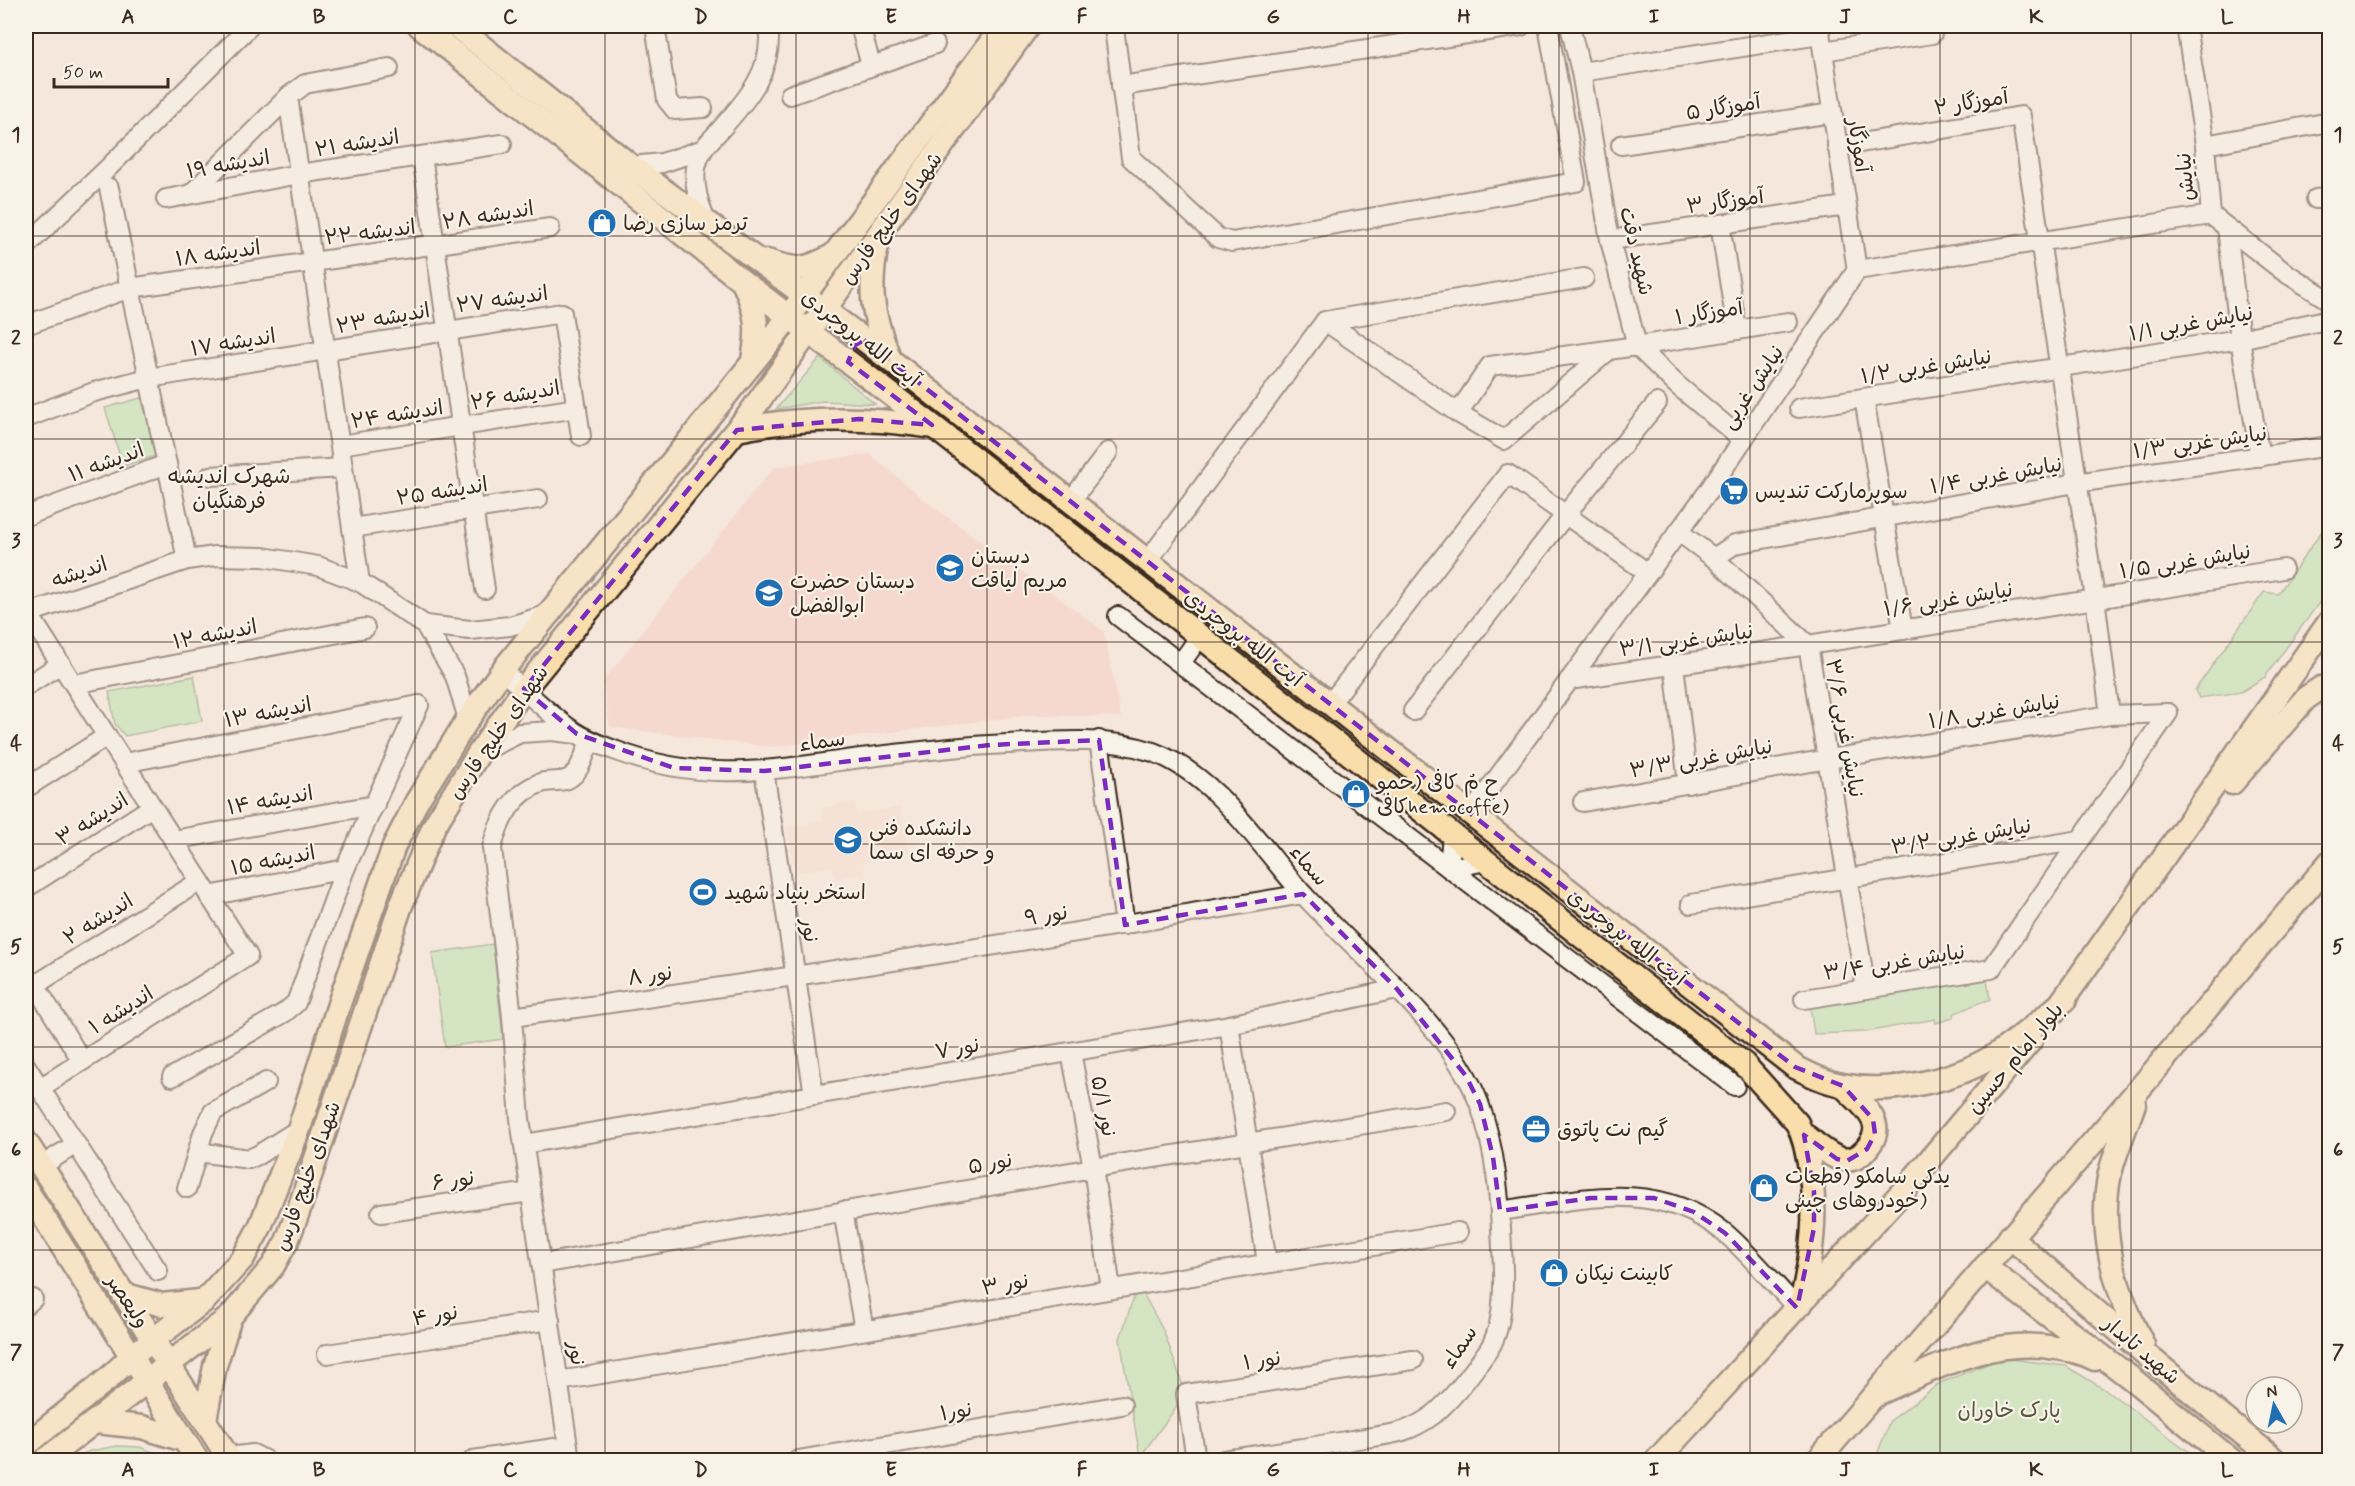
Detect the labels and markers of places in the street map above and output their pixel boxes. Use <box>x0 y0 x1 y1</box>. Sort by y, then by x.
shop icon: ترمز سازی رضا <box>586 207 618 239</box>
place label: ترمز سازی رضا <box>623 210 749 238</box>
supermarket icon: سوپرمارکت تندیس <box>1718 475 1750 507</box>
place label: سوپرمارکت تندیس <box>1755 478 1908 506</box>
place label: دبستان مریم لیاقت <box>971 543 1068 596</box>
school or university icon: دبستان مریم لیاقت <box>934 552 966 584</box>
place label: دبستان حضرت ابوالفضل <box>790 568 915 620</box>
school or university icon: دبستان حضرت ابوالفضل <box>753 577 785 609</box>
place label: حِ مُ کافی (حمو کافیhemocoffe) <box>1375 768 1509 821</box>
shop icon: حِ مُ کافی (حمو کافیhemocoffe) <box>1340 778 1372 810</box>
place label: دانشکده فنی و حرفه ای سما <box>869 815 995 867</box>
school or university icon: دانشکده فنی و حرفه ای سما <box>832 824 864 856</box>
sports icon: استخر بنیاد شهید <box>687 876 719 908</box>
place label: استخر بنیاد شهید <box>724 879 866 907</box>
office icon: گیم نت پاتوق <box>1520 1113 1552 1145</box>
place label: گیم نت پاتوق <box>1557 1116 1668 1145</box>
place label: یدکی سامکو (قطعات خودروهای چینی) <box>1785 1163 1950 1215</box>
shop icon: یدکی سامکو (قطعات خودروهای چینی) <box>1748 1172 1780 1204</box>
shop icon: کابینت نیکان <box>1538 1257 1570 1289</box>
place label: کابینت نیکان <box>1575 1260 1673 1288</box>

